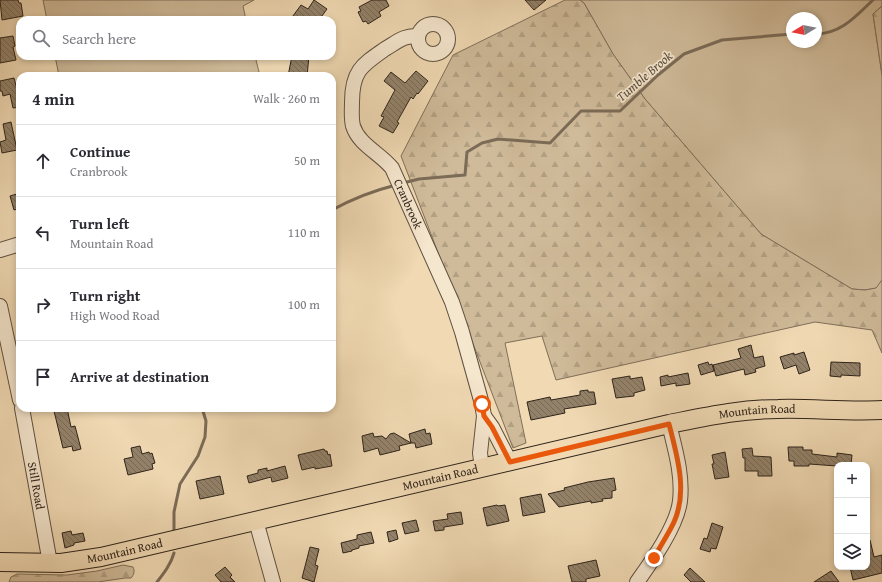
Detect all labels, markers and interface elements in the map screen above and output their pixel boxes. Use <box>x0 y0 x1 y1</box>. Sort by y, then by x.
north arrow <box>786 12 822 48</box>
search box <box>16 16 336 60</box>
icon: search <box>30 27 52 49</box>
text: Search here <box>62 28 136 49</box>
water label: Tumble Brook <box>612 47 677 106</box>
text: 4 min <box>32 86 74 111</box>
text: Walk · 260 m <box>253 89 320 108</box>
text: Continue <box>70 141 131 162</box>
icon: ahead <box>32 150 54 172</box>
text: 50 m <box>294 151 320 170</box>
text: Cranbrook <box>70 162 128 181</box>
street label: Cranbrook <box>390 176 428 232</box>
text: Turn left <box>70 213 129 234</box>
icon: left <box>32 222 54 244</box>
text: 110 m <box>288 223 320 242</box>
text: Mountain Road <box>70 234 153 253</box>
text: Turn right <box>70 285 141 306</box>
icon: right <box>32 294 54 316</box>
text: 100 m <box>288 295 320 314</box>
text: High Wood Road <box>70 306 160 325</box>
icon: arrive <box>32 366 54 388</box>
text: Arrive at destination <box>70 366 209 387</box>
route start <box>473 395 491 413</box>
street label: Mountain Road <box>717 400 796 422</box>
street label: Mountain Road <box>401 460 480 494</box>
street label: Still Road <box>24 461 49 511</box>
map controls <box>834 462 870 570</box>
button: + <box>834 462 870 498</box>
button: − <box>834 498 870 534</box>
street label: Mountain Road <box>86 534 165 567</box>
button: layers <box>834 534 870 570</box>
route end <box>645 549 663 567</box>

